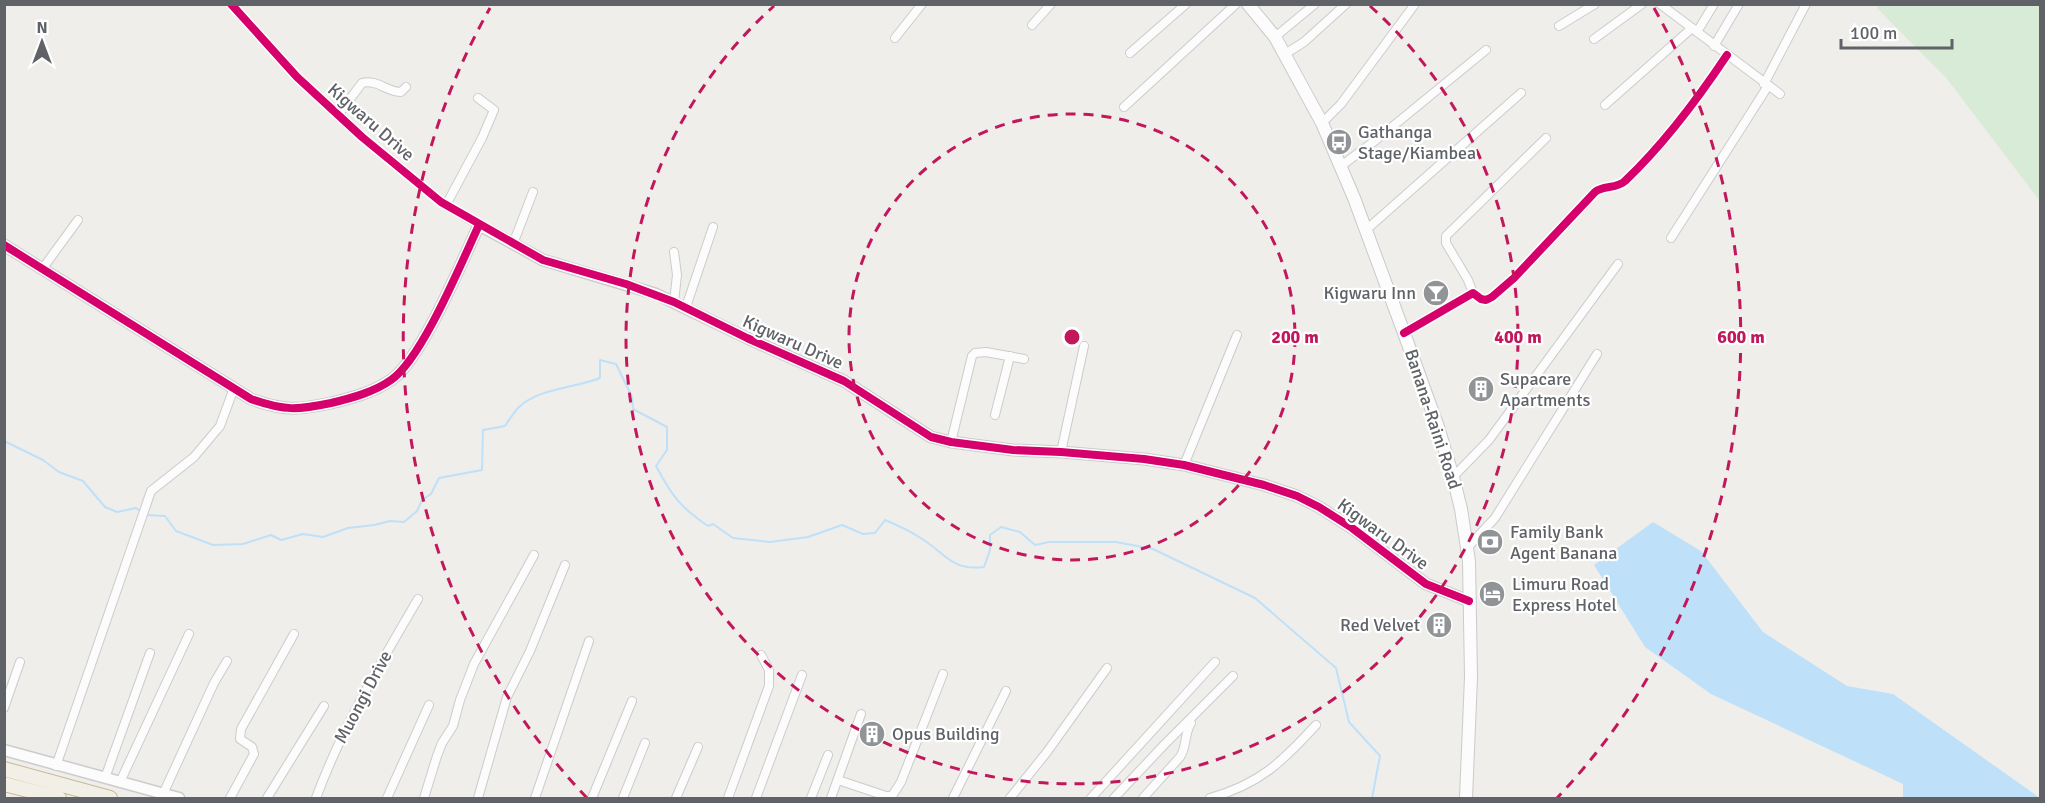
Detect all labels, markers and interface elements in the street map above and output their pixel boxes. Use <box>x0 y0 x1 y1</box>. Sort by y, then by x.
north arrow <box>12 12 72 72</box>
scale bar <box>1841 12 1952 50</box>
text: N <box>36 18 48 38</box>
text: 100 m <box>1850 22 1897 44</box>
street label: Kigwaru Drive <box>323 78 419 166</box>
place label: Gathanga Stage/Kiambea <box>1358 121 1476 164</box>
bus stop icon: Gathanga Stage/Kiambea <box>1324 127 1354 157</box>
bar icon: Kigwaru Inn <box>1421 278 1451 308</box>
place label: Kigwaru Inn <box>1324 282 1416 304</box>
street label: Kigwaru Drive <box>739 310 847 374</box>
text: 200 m <box>1271 326 1319 348</box>
text: 400 m <box>1494 326 1542 348</box>
text: 600 m <box>1717 326 1765 348</box>
centre of rings <box>1062 327 1082 347</box>
street label: Banana-Raini Road <box>1400 346 1466 492</box>
place label: Supacare Apartments <box>1500 368 1590 411</box>
building icon: Supacare Apartments <box>1466 374 1496 404</box>
street label: Kigwaru Drive <box>1333 493 1433 575</box>
place label: Family Bank Agent Banana <box>1510 521 1617 564</box>
bank icon: Family Bank Agent Banana <box>1475 527 1505 557</box>
place label: Limuru Road Express Hotel <box>1512 573 1617 616</box>
hotel icon: Limuru Road Express Hotel <box>1477 579 1507 609</box>
building icon: Red Velvet <box>1424 610 1454 640</box>
place label: Red Velvet <box>1340 614 1420 636</box>
street label: Muongi Drive <box>329 647 397 747</box>
building icon: Opus Building <box>857 719 887 749</box>
place label: Opus Building <box>892 723 999 745</box>

